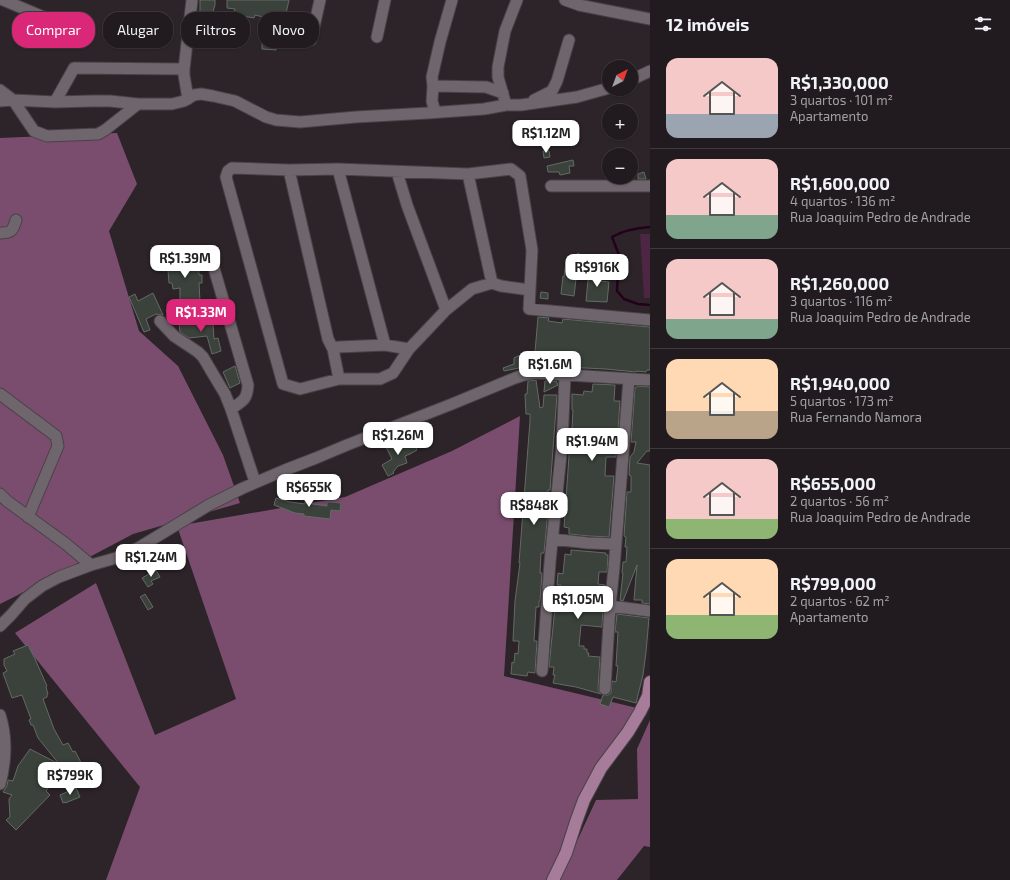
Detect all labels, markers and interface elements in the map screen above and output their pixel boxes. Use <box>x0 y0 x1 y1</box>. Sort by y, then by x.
chip: Comprar <box>12 12 95 48</box>
chip: Alugar <box>103 12 173 48</box>
chip: Filtros <box>181 12 250 48</box>
chip: Novo <box>258 12 319 48</box>
icon: filters <box>972 13 994 35</box>
text: 12 imóveis <box>666 14 749 34</box>
north arrow <box>602 60 638 96</box>
map controls <box>602 60 638 184</box>
text: R$1,330,000 <box>790 72 889 92</box>
icon: home <box>698 74 746 122</box>
text: 3 quartos · 101 m² <box>790 92 893 108</box>
button: + <box>602 104 638 140</box>
text: Apartamento <box>790 108 868 124</box>
pin: R$1.12M <box>509 120 583 154</box>
text: R$1.12M <box>521 125 571 141</box>
button: − <box>602 148 638 184</box>
text: R$1,600,000 <box>790 173 890 193</box>
icon: home <box>698 175 746 223</box>
text: 4 quartos · 136 m² <box>790 193 895 209</box>
text: Rua Joaquim Pedro de Andrade <box>790 209 971 225</box>
pin: R$1.39M <box>148 245 222 279</box>
text: R$1.39M <box>159 250 211 266</box>
pin: R$916K <box>564 254 630 288</box>
text: R$916K <box>574 259 620 275</box>
text: R$1,260,000 <box>790 273 889 293</box>
icon: home <box>698 275 746 323</box>
text: 3 quartos · 116 m² <box>790 293 893 309</box>
pin: R$1.33M <box>164 299 238 333</box>
text: R$1.33M <box>175 304 227 320</box>
text: Rua Joaquim Pedro de Andrade <box>790 309 971 325</box>
pin: R$1.6M <box>517 351 583 385</box>
text: R$1.6M <box>528 356 572 372</box>
text: R$1,940,000 <box>790 373 890 393</box>
icon: home <box>698 375 746 423</box>
text: 5 quartos · 173 m² <box>790 393 894 409</box>
text: Rua Fernando Namora <box>790 409 922 425</box>
pin: R$1.26M <box>361 422 435 456</box>
text: R$1.26M <box>372 427 424 443</box>
pin: R$1.94M <box>555 428 629 462</box>
text: R$1.94M <box>566 433 618 449</box>
text: R$655,000 <box>790 473 876 493</box>
pin: R$655K <box>276 474 342 508</box>
icon: home <box>698 475 746 523</box>
text: R$655K <box>286 479 332 495</box>
pin: R$848K <box>501 492 567 526</box>
text: 2 quartos · 56 m² <box>790 493 889 509</box>
text: R$848K <box>510 497 558 513</box>
text: Rua Joaquim Pedro de Andrade <box>790 509 971 525</box>
pin: R$1.24M <box>114 544 188 578</box>
text: R$1.24M <box>125 549 177 565</box>
text: R$799,000 <box>790 573 876 593</box>
icon: home <box>698 575 746 623</box>
pin: R$1.05M <box>541 586 615 620</box>
text: R$1.05M <box>552 591 604 607</box>
text: 2 quartos · 62 m² <box>790 593 890 609</box>
text: Apartamento <box>790 609 868 625</box>
pin: R$799K <box>37 762 103 796</box>
text: R$799K <box>47 767 93 783</box>

